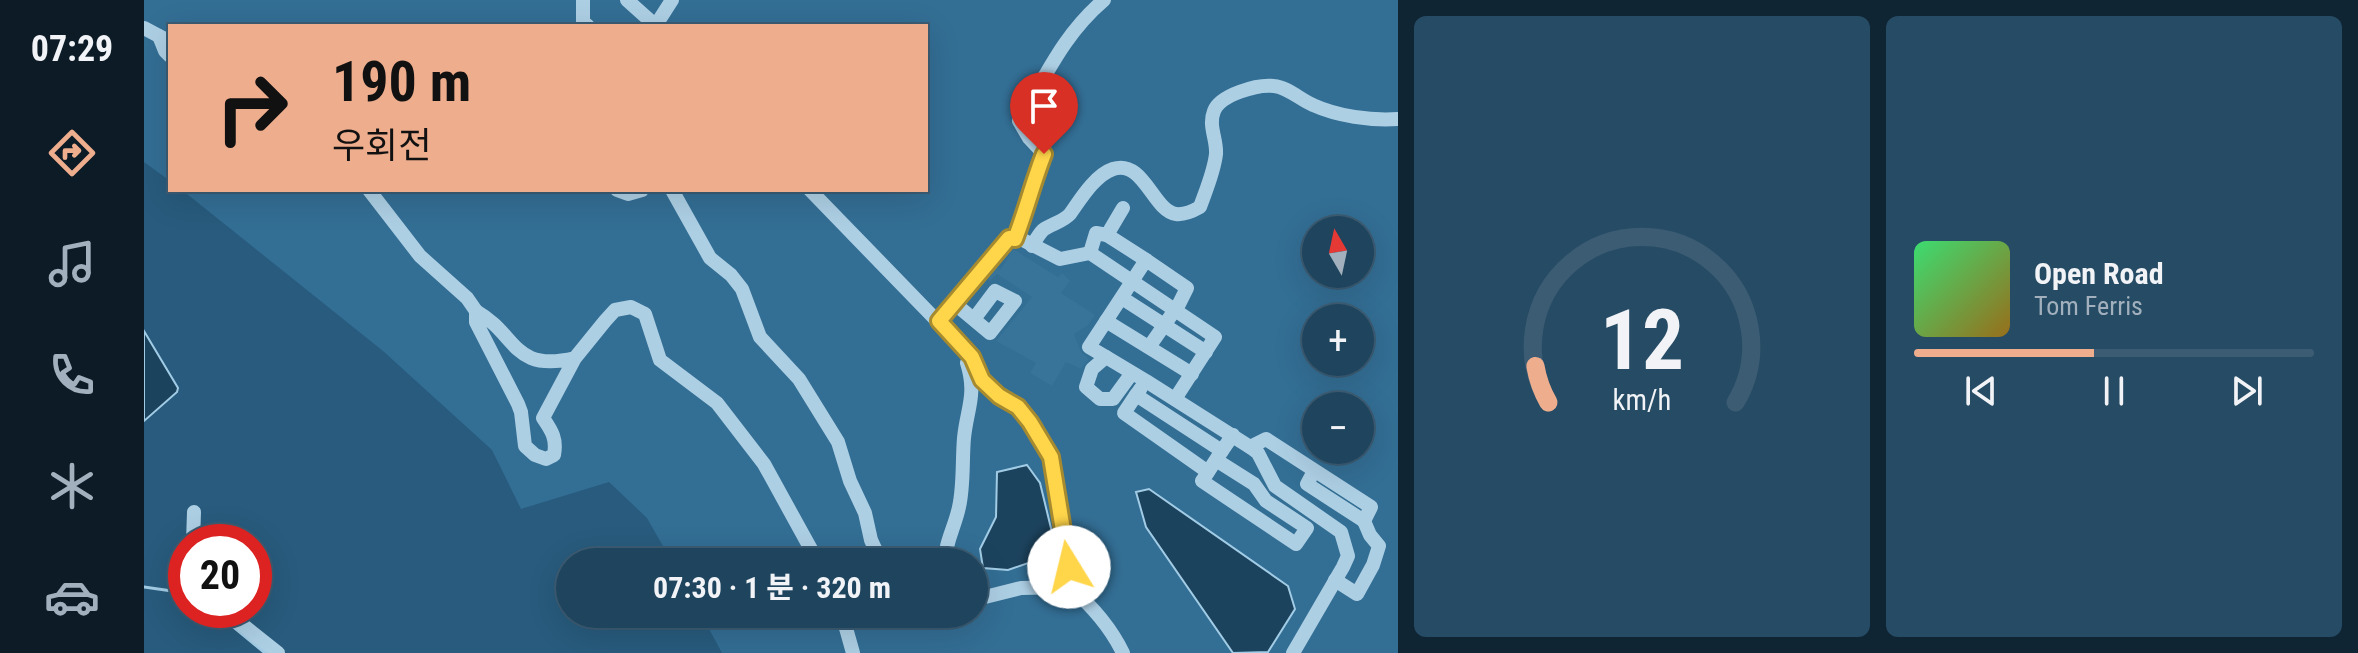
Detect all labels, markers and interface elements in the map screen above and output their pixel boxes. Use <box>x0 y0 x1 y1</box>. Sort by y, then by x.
text: 07:29 <box>31 28 113 70</box>
text: 190 m <box>332 49 471 115</box>
icon: right <box>200 56 304 160</box>
pin <box>1010 72 1078 154</box>
icon: arrive <box>1022 84 1066 128</box>
icon: directions <box>44 125 100 181</box>
text: 우회전 <box>332 125 431 167</box>
north arrow <box>1302 216 1374 288</box>
map controls <box>1302 216 1374 464</box>
icon: music <box>44 236 100 292</box>
text: Open Road <box>2034 256 2164 291</box>
text: 12 <box>1600 291 1684 388</box>
text: Tom Ferris <box>2034 291 2143 321</box>
button: + <box>1302 304 1374 376</box>
icon: phone <box>44 347 100 403</box>
icon: previous <box>1959 369 2003 413</box>
icon: pause <box>2092 369 2136 413</box>
icon: next <box>2225 369 2269 413</box>
text: km/h <box>1613 383 1671 417</box>
button: − <box>1302 392 1374 464</box>
icon: climate <box>44 458 100 514</box>
speed limit sign: 20 <box>168 524 272 628</box>
position arrow <box>1027 525 1111 609</box>
icon: car <box>44 569 100 625</box>
text: 07:30 · 1 분 · 320 m <box>653 570 891 605</box>

